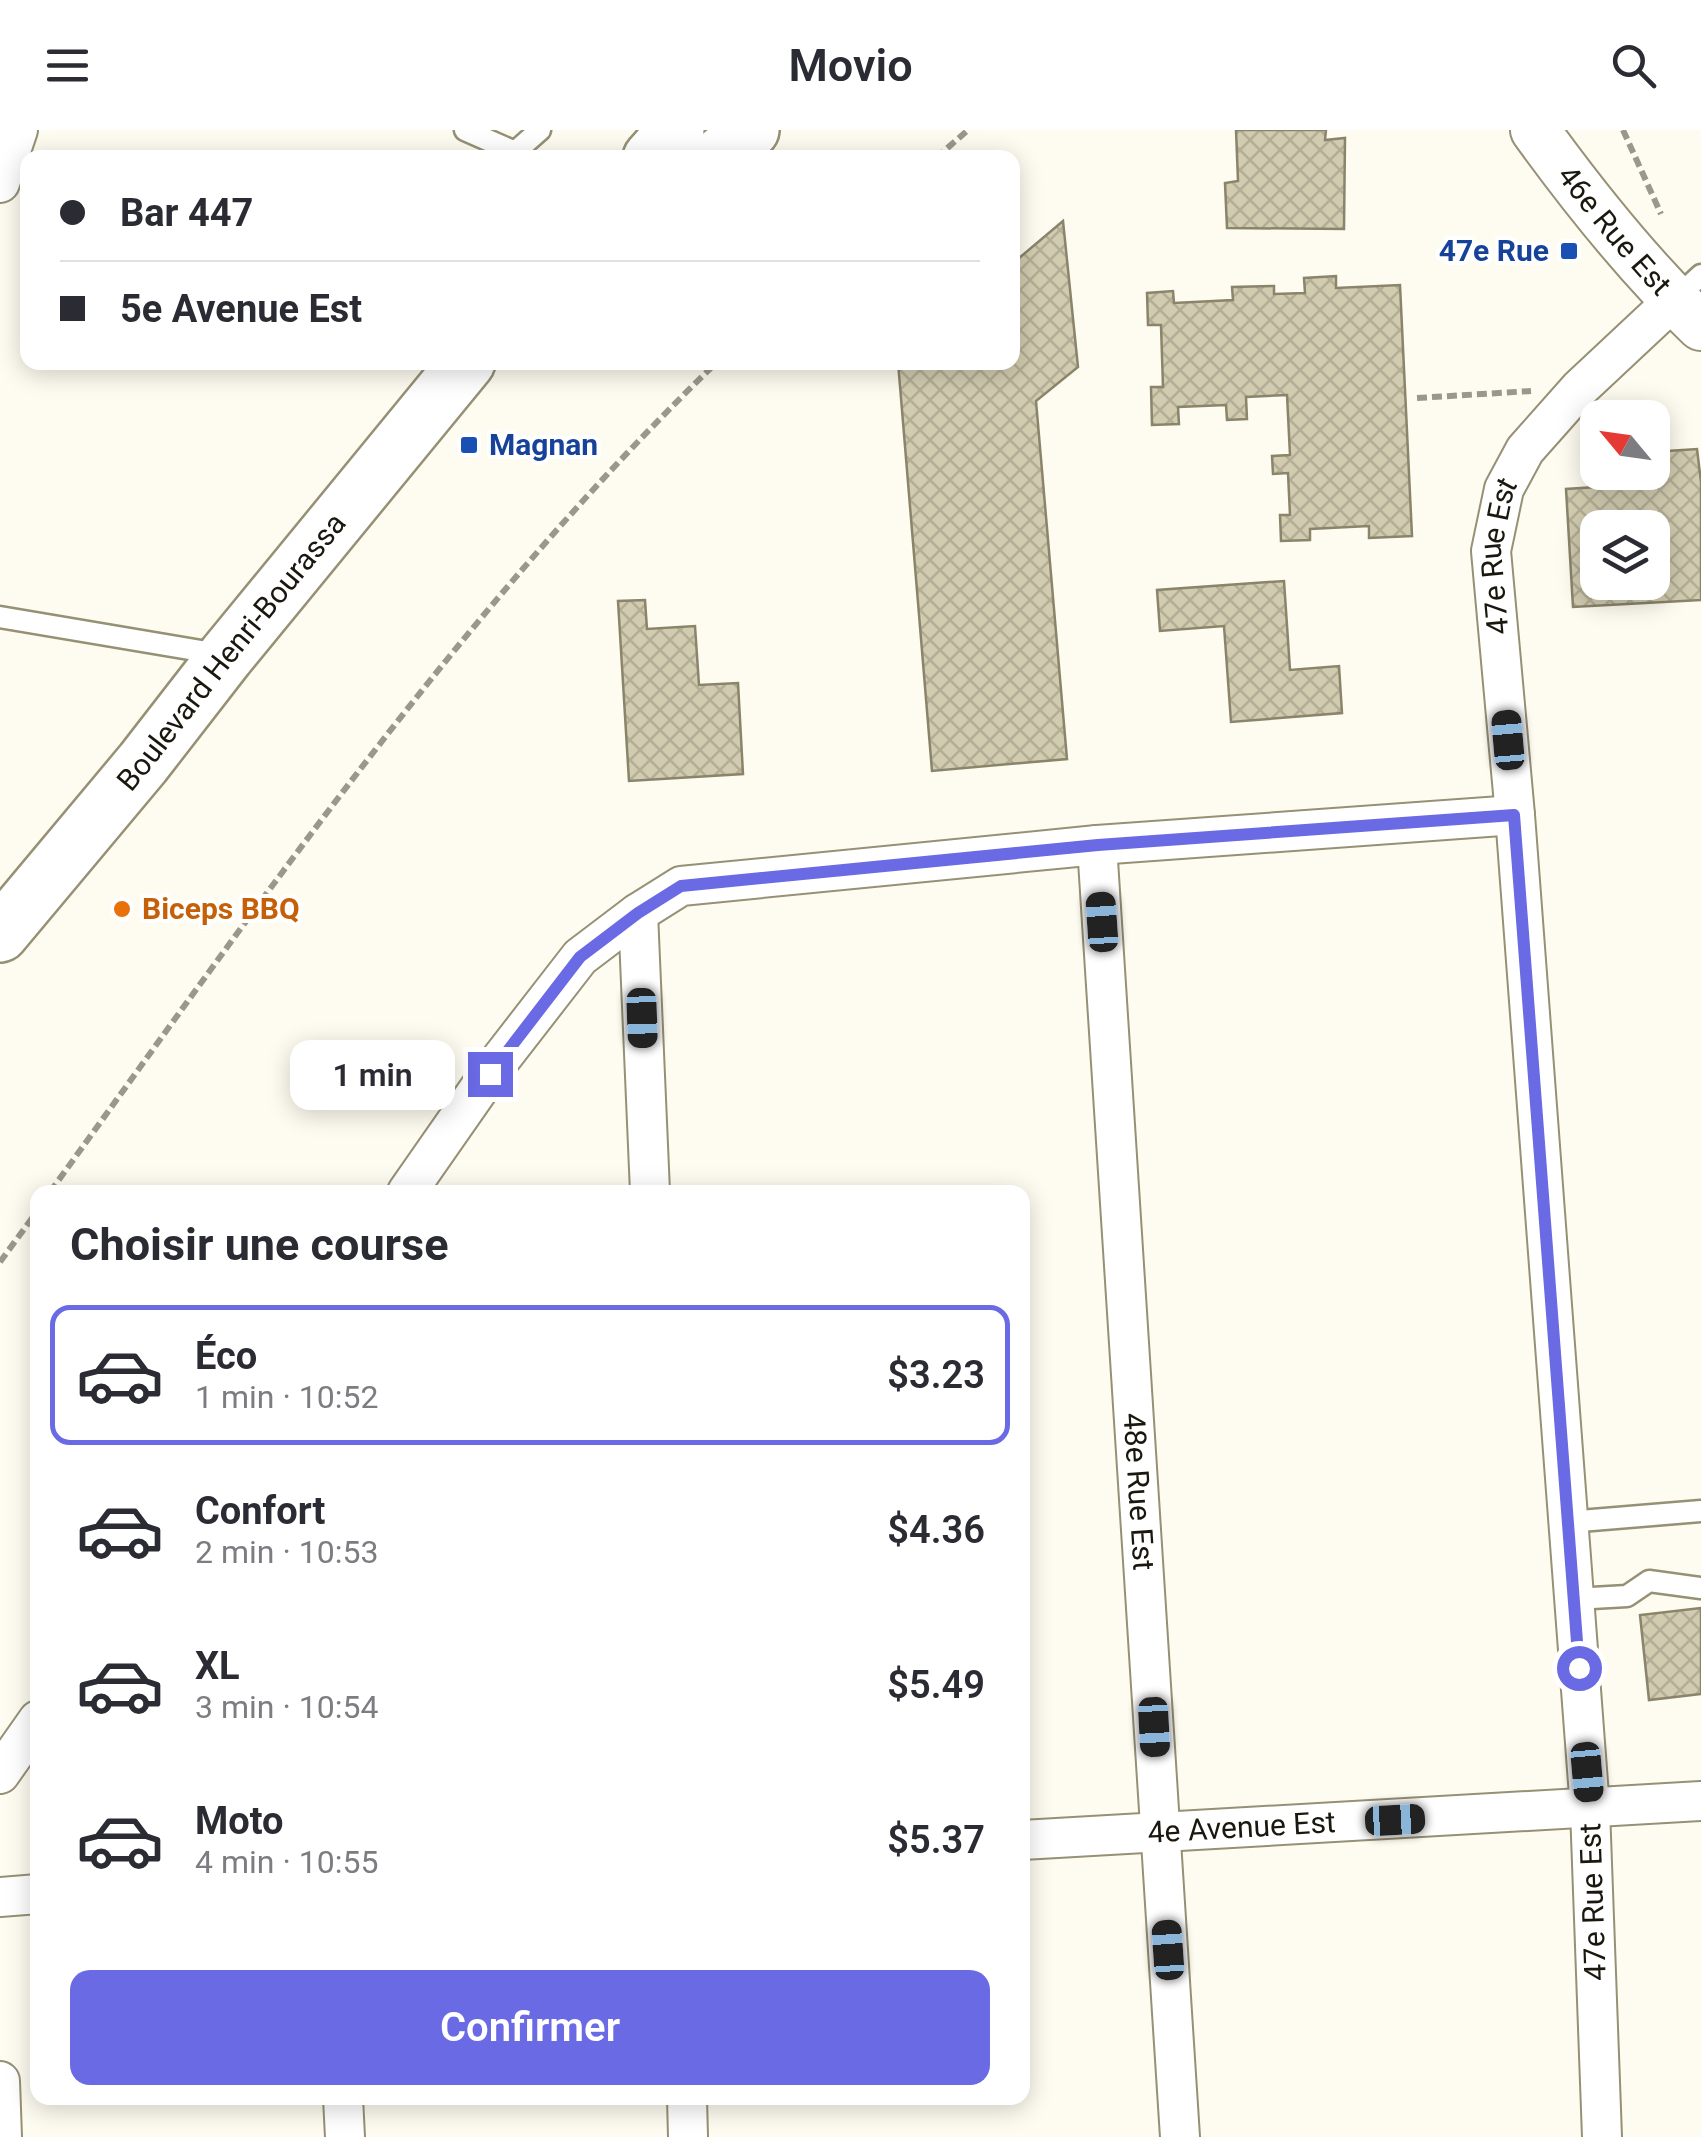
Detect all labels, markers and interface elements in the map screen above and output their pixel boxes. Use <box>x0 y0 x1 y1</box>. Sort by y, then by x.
icon: menu <box>40 38 95 93</box>
icon: search <box>1606 38 1661 93</box>
text: Movio <box>788 39 913 92</box>
street label: 46e Rue Est <box>1551 159 1679 302</box>
text: Bar 447 <box>120 191 253 235</box>
place label: 47e Rue <box>1439 233 1549 268</box>
marker: 47e Rue <box>1558 240 1580 262</box>
text: 5e Avenue Est <box>120 287 362 331</box>
north arrow <box>1580 400 1670 490</box>
map controls <box>1580 400 1670 600</box>
place label: Magnan <box>489 427 598 462</box>
marker: Magnan <box>458 434 480 456</box>
street label: 47e Rue Est <box>1472 471 1524 636</box>
street label: Boulevard Henri-Bourassa <box>110 506 353 797</box>
button: layers <box>1580 510 1670 600</box>
car <box>1490 709 1526 771</box>
place label: Biceps BBQ <box>142 891 300 926</box>
car <box>1085 891 1119 953</box>
marker: Biceps BBQ <box>111 898 133 920</box>
car <box>626 987 658 1049</box>
callout: 1 min <box>290 1039 455 1109</box>
route end <box>468 1052 513 1097</box>
text: 1 min <box>332 1056 413 1094</box>
text: Choisir une course <box>70 1218 449 1271</box>
icon: car <box>75 1330 165 1420</box>
text: Éco <box>195 1334 257 1378</box>
text: $3.23 <box>887 1353 985 1397</box>
text: 1 min · 10:52 <box>195 1378 378 1416</box>
street label: 48e Rue Est <box>1117 1412 1162 1572</box>
icon: car <box>75 1485 165 1575</box>
text: Confort <box>195 1489 325 1533</box>
text: $4.36 <box>887 1508 985 1552</box>
text: 2 min · 10:53 <box>195 1533 378 1571</box>
icon: car <box>75 1640 165 1730</box>
text: XL <box>195 1644 240 1688</box>
route start <box>1557 1646 1602 1691</box>
text: $5.49 <box>887 1663 985 1707</box>
text: 3 min · 10:54 <box>195 1688 378 1726</box>
car <box>1137 1696 1171 1758</box>
car <box>1569 1741 1605 1803</box>
icon: car <box>75 1795 165 1885</box>
text: Moto <box>195 1799 284 1843</box>
car <box>1364 1803 1426 1837</box>
street label: 4e Avenue Est <box>1147 1804 1337 1850</box>
text: $5.37 <box>887 1818 985 1862</box>
street label: 47e Rue Est <box>1572 1823 1613 1981</box>
text: 4 min · 10:55 <box>195 1843 378 1881</box>
car <box>1151 1919 1185 1981</box>
button: Confirmer <box>70 1970 990 2085</box>

